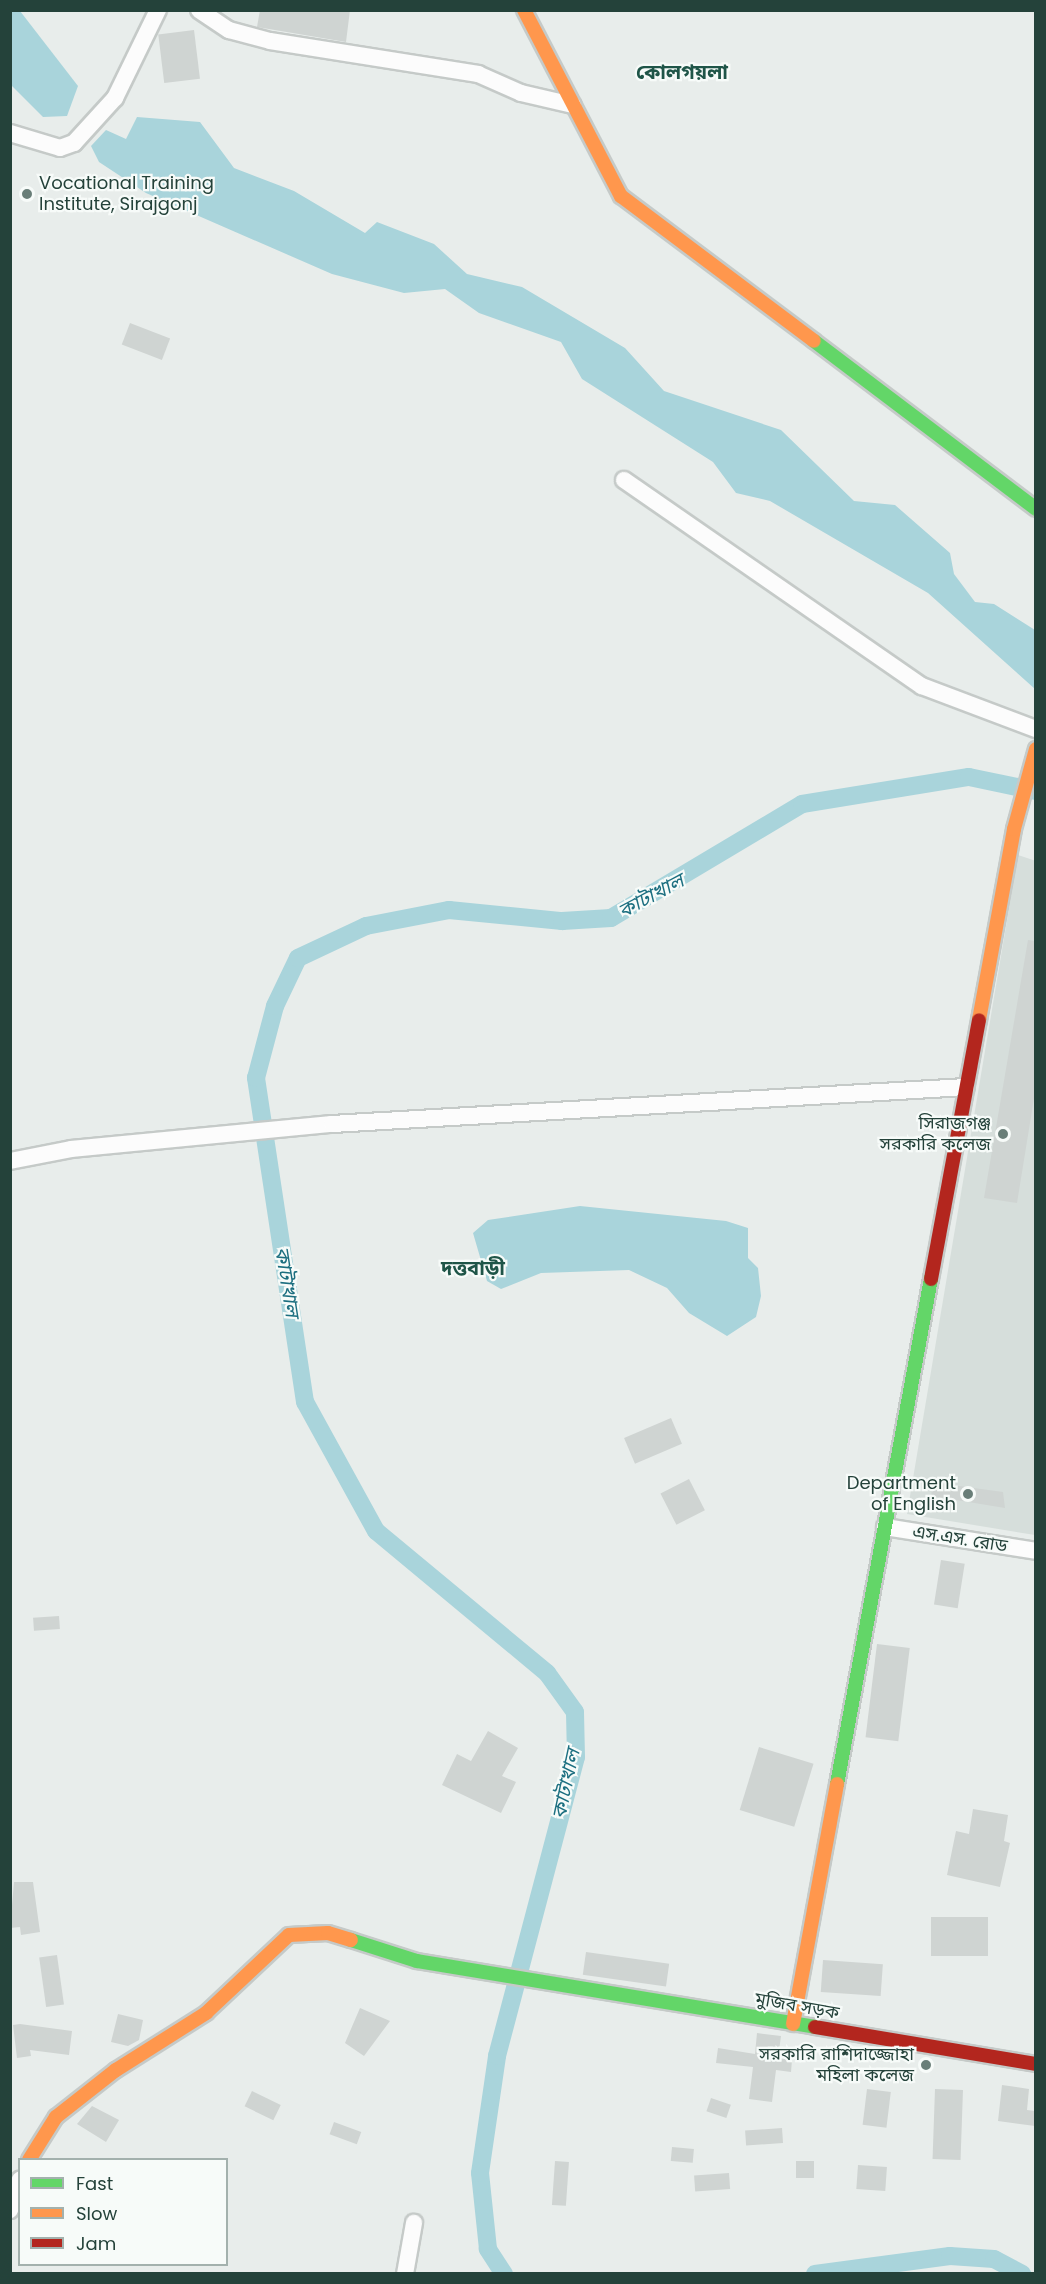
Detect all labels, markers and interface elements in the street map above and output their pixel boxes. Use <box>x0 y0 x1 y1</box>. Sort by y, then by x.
district label: কোলগয়লা <box>636 60 728 84</box>
place label: Vocational Training Institute, Sirajgonj <box>39 173 214 216</box>
marker: Vocational Training Institute, Sirajgonj <box>20 187 34 201</box>
water label: কাটাখাল <box>614 869 688 923</box>
place label: সিরাজগঞ্জ সরকারি কলেজ <box>880 1113 991 1156</box>
marker: সিরাজগঞ্জ সরকারি কলেজ <box>996 1127 1010 1141</box>
water label: কাটাখাল <box>270 1245 304 1319</box>
district label: দত্তবাড়ী <box>441 1256 505 1280</box>
place label: Department of English <box>847 1473 956 1516</box>
marker: Department of English <box>961 1487 975 1501</box>
street label: এস.এস. রোড <box>911 1521 1009 1557</box>
water label: কাটাখাল <box>547 1747 585 1821</box>
street label: মুজিব সড়ক <box>753 1988 841 2024</box>
place label: সরকারি রাশিদাজ্জোহা মহিলা কলেজ <box>759 2044 914 2086</box>
marker: সরকারি রাশিদাজ্জোহা মহিলা কলেজ <box>919 2058 933 2072</box>
legend <box>18 2158 228 2266</box>
text: Fast <box>76 2171 113 2196</box>
text: Slow <box>76 2201 117 2226</box>
text: Jam <box>76 2231 116 2256</box>

